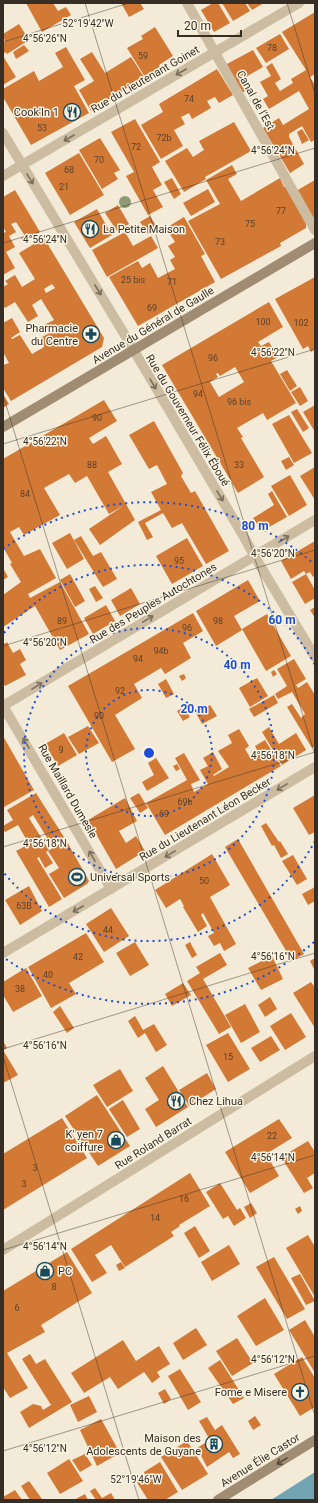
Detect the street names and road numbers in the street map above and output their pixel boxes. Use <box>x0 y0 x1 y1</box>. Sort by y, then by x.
street label: Rue du Lieutenant Goinet <box>89 43 202 116</box>
street label: Canal de l'Est <box>234 68 277 132</box>
street label: Avenue du Général de Gaulle <box>90 284 216 367</box>
street label: Rue du Gouverneur Félix Éboué <box>143 352 232 489</box>
street label: Rue des Peuples Autochtones <box>87 560 219 647</box>
street label: Rue Maillard Dumesle <box>35 742 100 841</box>
street label: Rue du Lieutenant Léon Becker <box>137 775 274 864</box>
street label: Rue Roland Barrat <box>113 1114 194 1172</box>
street label: Avenue Élie Castor <box>218 1431 303 1490</box>

